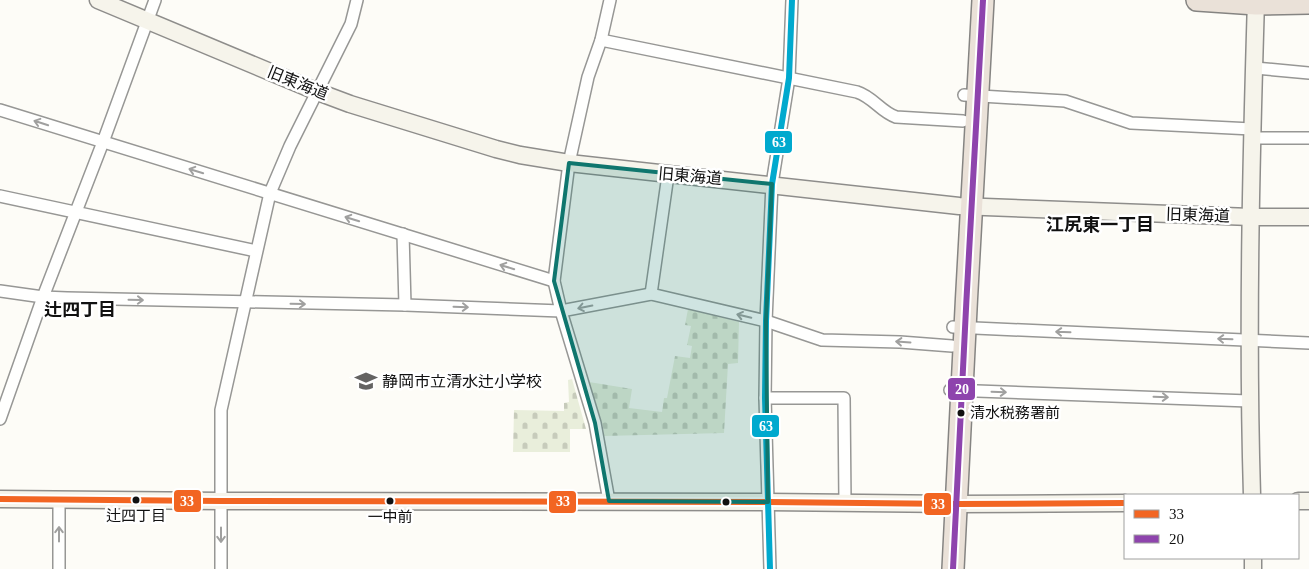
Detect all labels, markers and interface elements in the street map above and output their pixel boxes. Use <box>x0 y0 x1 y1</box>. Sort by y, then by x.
street label: 旧東海道 <box>265 63 331 103</box>
one-way arrow <box>34 117 50 127</box>
line badge: 63 <box>764 130 793 154</box>
text: 63 <box>772 135 786 150</box>
one-way arrow <box>189 165 205 175</box>
street label: 旧東海道 <box>657 165 723 187</box>
street label: 旧東海道 <box>1166 205 1230 225</box>
one-way arrow <box>344 213 360 223</box>
district label: 江尻東一丁目 <box>1046 215 1154 235</box>
one-way arrow <box>499 261 515 271</box>
one-way arrow <box>128 295 144 305</box>
one-way arrow <box>290 299 306 309</box>
district label: 辻四丁目 <box>44 300 116 320</box>
one-way arrow <box>578 302 594 312</box>
one-way arrow <box>452 303 468 312</box>
one-way arrow <box>737 311 753 320</box>
one-way arrow <box>1055 327 1072 337</box>
one-way arrow <box>1218 334 1234 343</box>
one-way arrow <box>895 338 911 347</box>
school or university icon: 静岡市立清水辻小学校 <box>353 368 379 394</box>
place label: 静岡市立清水辻小学校 <box>382 373 542 390</box>
line badge: 20 <box>947 377 976 401</box>
text: 20 <box>955 382 969 397</box>
one-way arrow <box>990 387 1006 396</box>
one-way arrow <box>1153 393 1169 402</box>
place label: 清水税務署前 <box>970 405 1060 421</box>
marker: 清水税務署前 <box>956 408 966 418</box>
line badge: 63 <box>751 414 780 438</box>
text: 63 <box>759 419 773 434</box>
line badge: 33 <box>173 489 202 513</box>
line badge: 33 <box>548 490 577 514</box>
line badge: 33 <box>923 492 952 516</box>
text: 33 <box>180 494 194 509</box>
text: 33 <box>556 494 570 509</box>
legend <box>1124 494 1299 559</box>
marker: 辻四丁目 <box>131 495 141 505</box>
marker: 一中前 <box>385 496 395 506</box>
unlabelled marker <box>721 497 731 507</box>
text: 33 <box>931 497 945 512</box>
text: 33 <box>1169 506 1184 522</box>
place label: 辻四丁目 <box>106 508 166 524</box>
place label: 一中前 <box>367 509 413 525</box>
one-way arrow <box>54 526 64 542</box>
one-way arrow <box>216 526 226 543</box>
text: 20 <box>1169 531 1184 547</box>

